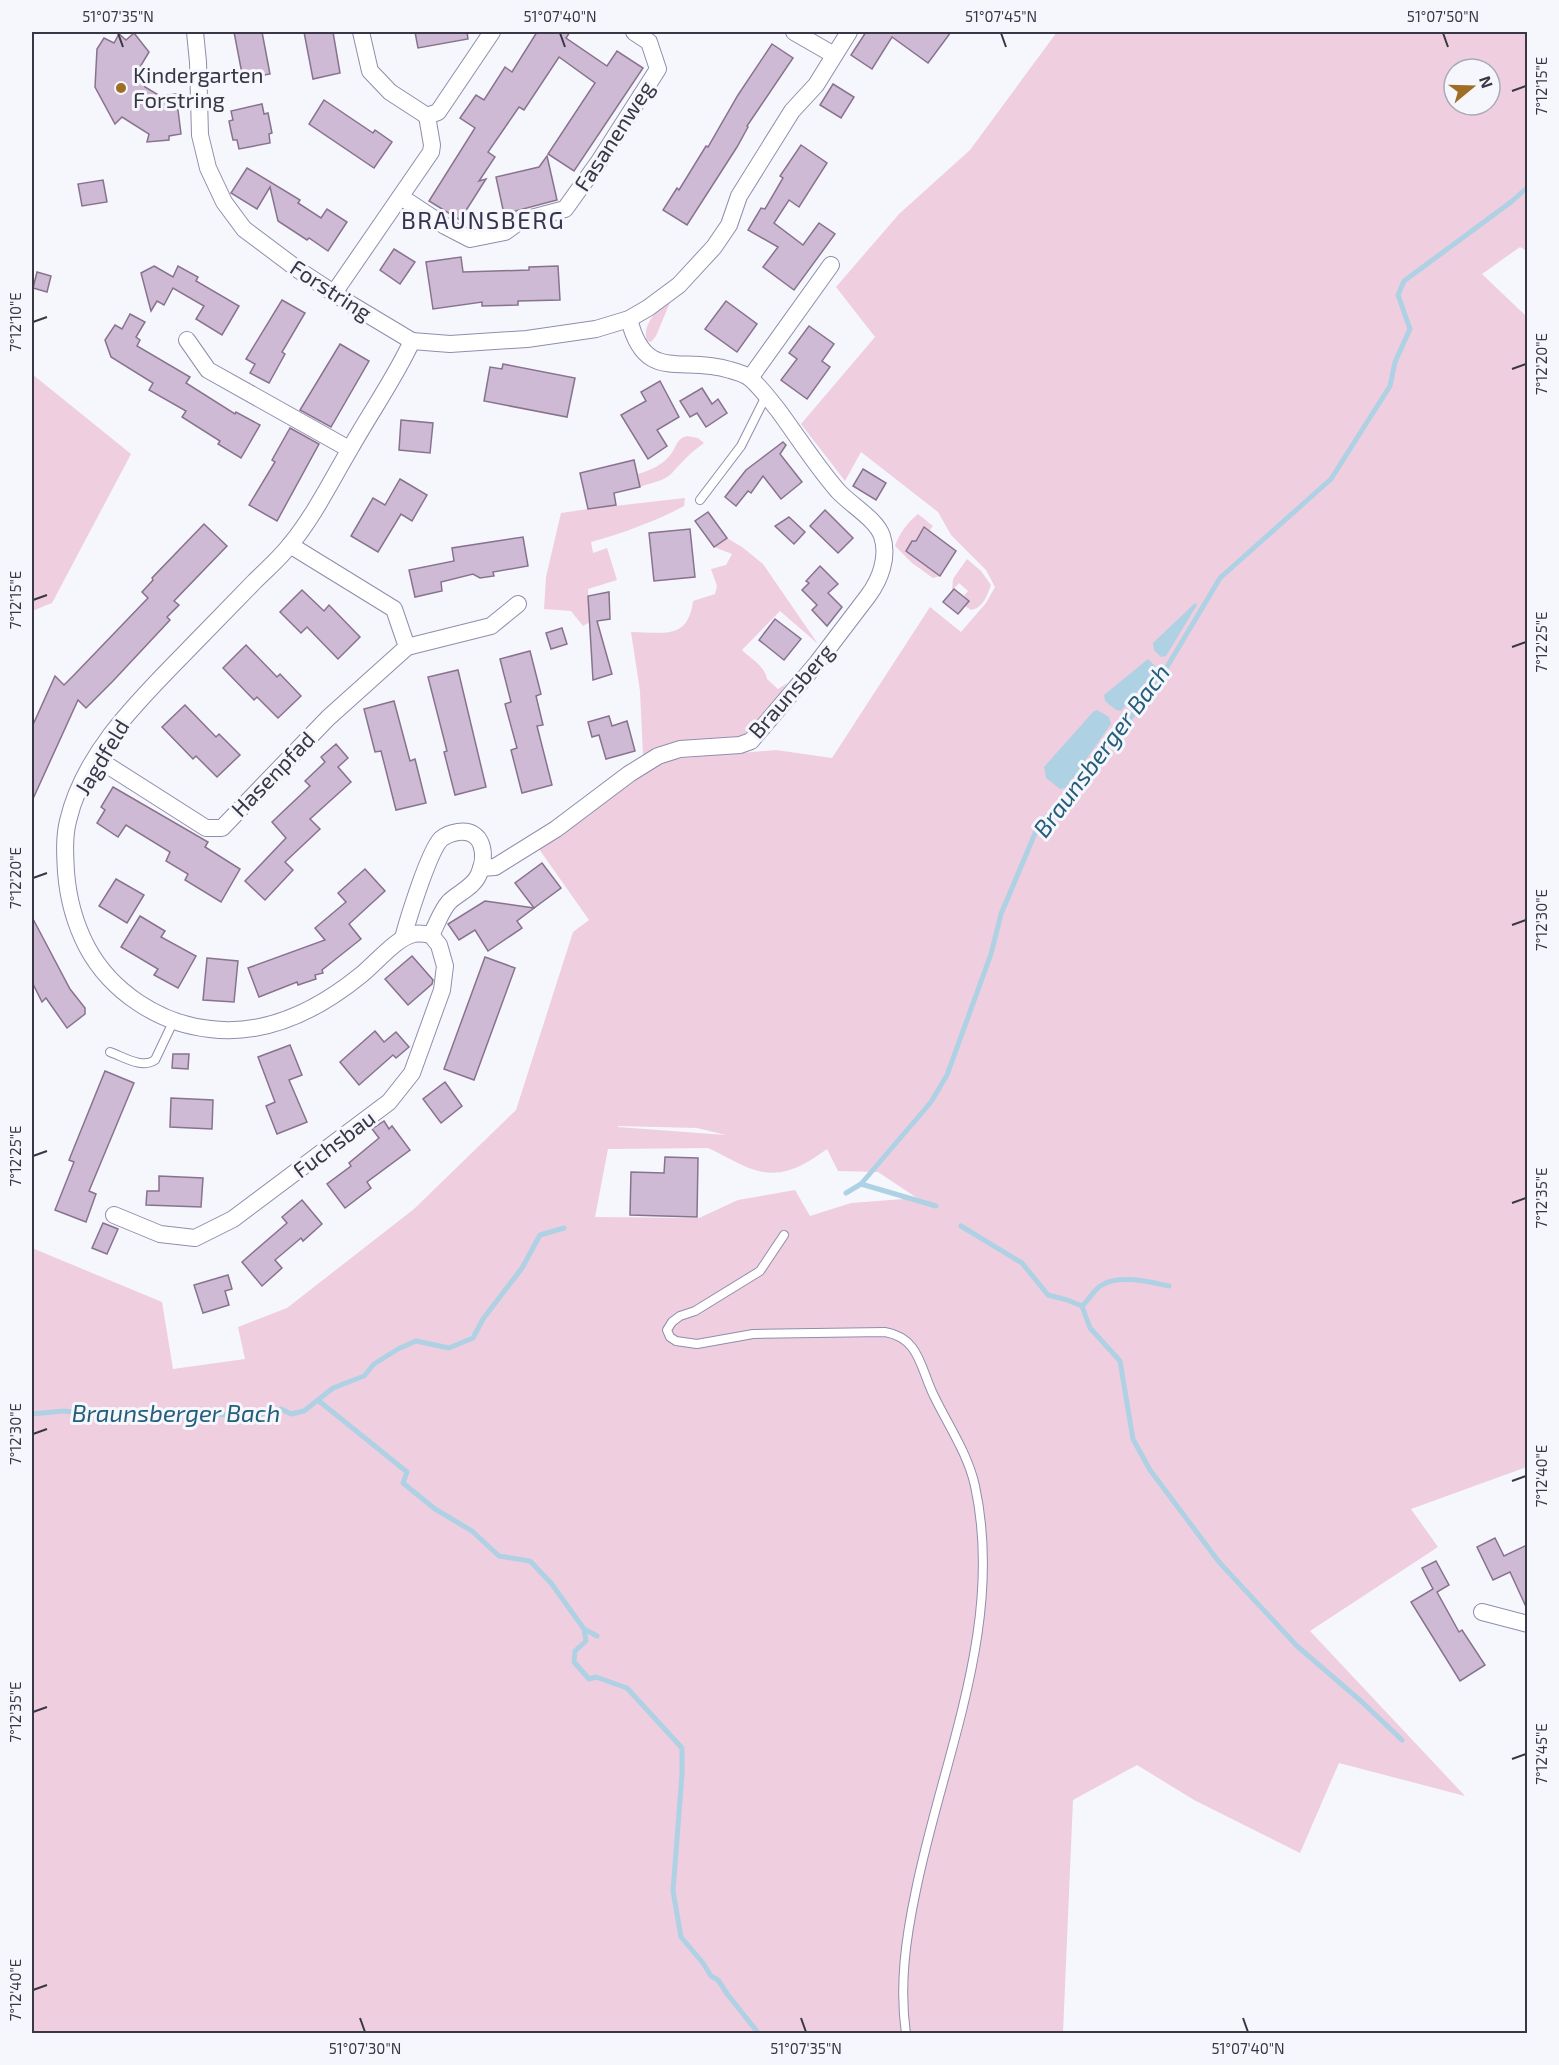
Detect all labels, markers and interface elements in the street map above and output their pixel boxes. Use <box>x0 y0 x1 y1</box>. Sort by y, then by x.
text: 51°07'35"N <box>82 7 154 25</box>
text: 51°07'40"N <box>523 7 597 25</box>
text: 51°07'45"N <box>965 7 1037 25</box>
text: 51°07'50"N <box>1407 7 1479 25</box>
north arrow <box>1442 57 1502 117</box>
text: 7°12'15"E <box>1532 57 1550 115</box>
place label: Kindergarten Forstring <box>133 61 263 112</box>
text: N <box>1476 73 1498 91</box>
street label: Fasanenweg <box>568 75 658 195</box>
marker: Kindergarten Forstring <box>114 81 128 95</box>
district label: BRAUNSBERG <box>401 205 565 234</box>
street label: Forstring <box>286 253 377 325</box>
text: 7°12'10"E <box>6 292 24 352</box>
text: 7°12'20"E <box>1532 333 1550 395</box>
text: 7°12'15"E <box>6 571 24 629</box>
text: 7°12'25"E <box>1532 612 1550 672</box>
street label: Braunsberg <box>742 638 838 743</box>
water label: Braunsberger Bach <box>1026 658 1175 842</box>
street label: Jagdfeld <box>68 714 134 799</box>
street label: Hasenpfad <box>225 725 319 821</box>
text: 7°12'20"E <box>6 847 24 909</box>
text: 7°12'30"E <box>1532 889 1550 951</box>
street label: Fuchsbau <box>287 1104 380 1182</box>
text: 7°12'25"E <box>6 1126 24 1186</box>
text: 7°12'35"E <box>1532 1168 1550 1228</box>
water label: Braunsberger Bach <box>72 1398 280 1427</box>
text: 7°12'30"E <box>6 1403 24 1465</box>
text: 7°12'40"E <box>1532 1445 1550 1507</box>
text: 7°12'35"E <box>6 1682 24 1742</box>
text: 7°12'45"E <box>1532 1723 1550 1785</box>
text: 7°12'40"E <box>6 1959 24 2021</box>
text: 51°07'30"N <box>329 2039 401 2057</box>
text: 51°07'35"N <box>770 2039 842 2057</box>
text: 51°07'40"N <box>1211 2039 1285 2057</box>

